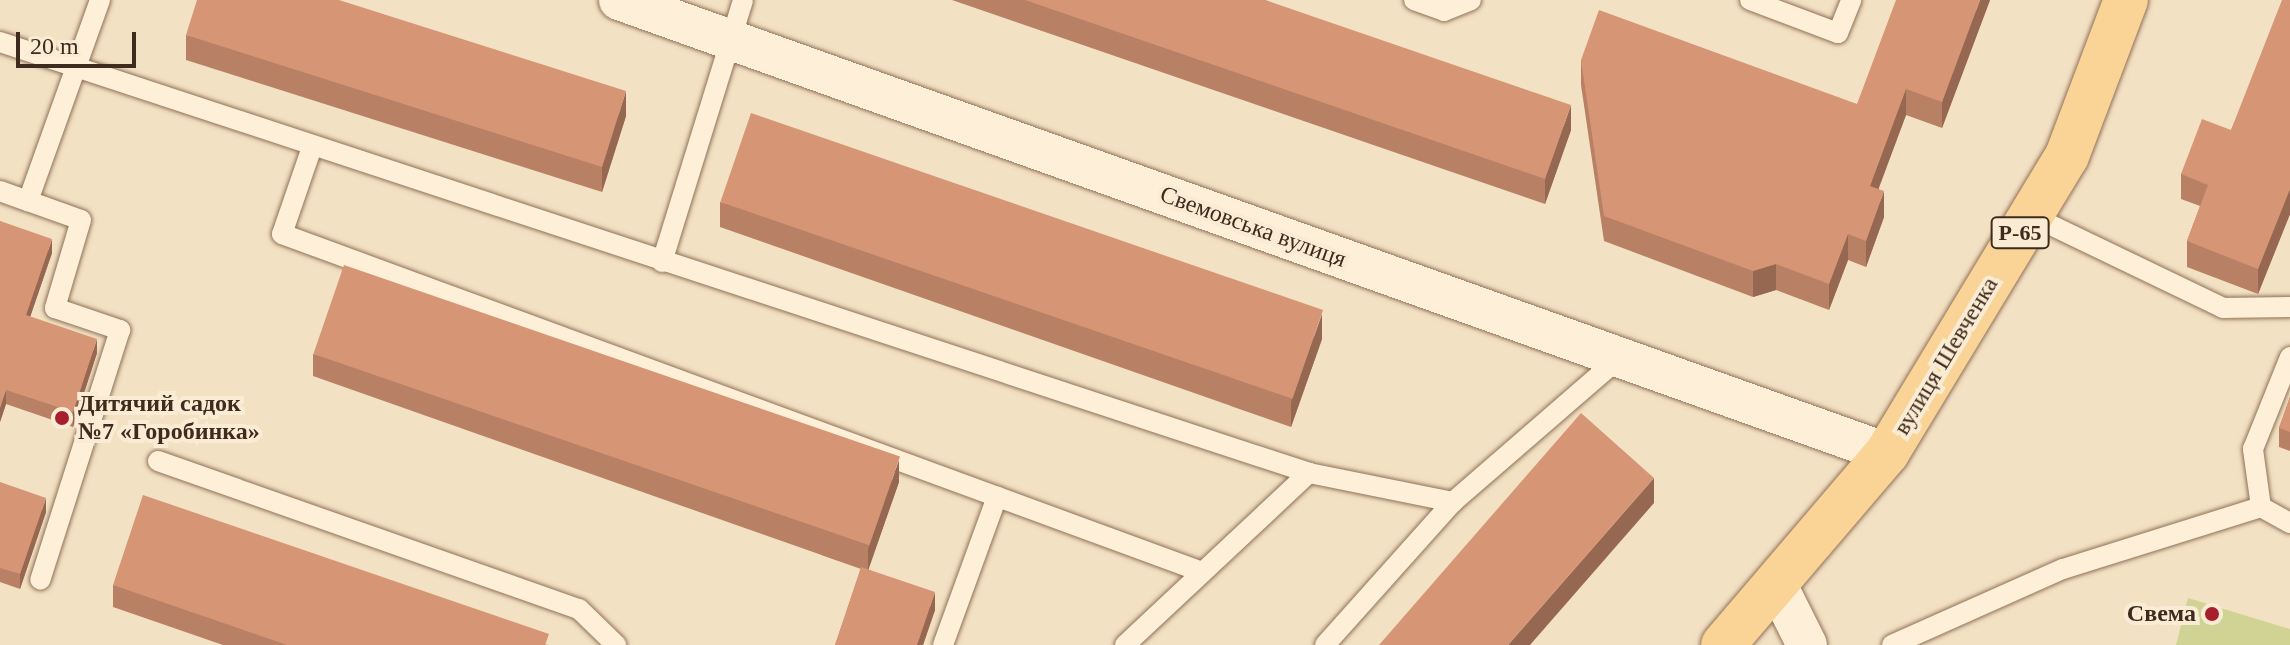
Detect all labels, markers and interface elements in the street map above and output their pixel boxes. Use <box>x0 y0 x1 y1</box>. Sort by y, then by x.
scale bar <box>20 16 140 66</box>
text: 20 m <box>30 33 79 59</box>
street label: Свемовська вулиця <box>1156 180 1350 274</box>
road number: Р-65 <box>1990 215 2050 251</box>
street label: вулиця Шевченка <box>1888 272 2004 440</box>
place label: Дитячий садок №7 «Горобинка» <box>78 390 260 446</box>
marker: Дитячий садок №7 «Горобинка» <box>53 409 71 427</box>
place label: Свема <box>2127 600 2196 628</box>
marker: Свема <box>2203 605 2221 623</box>

